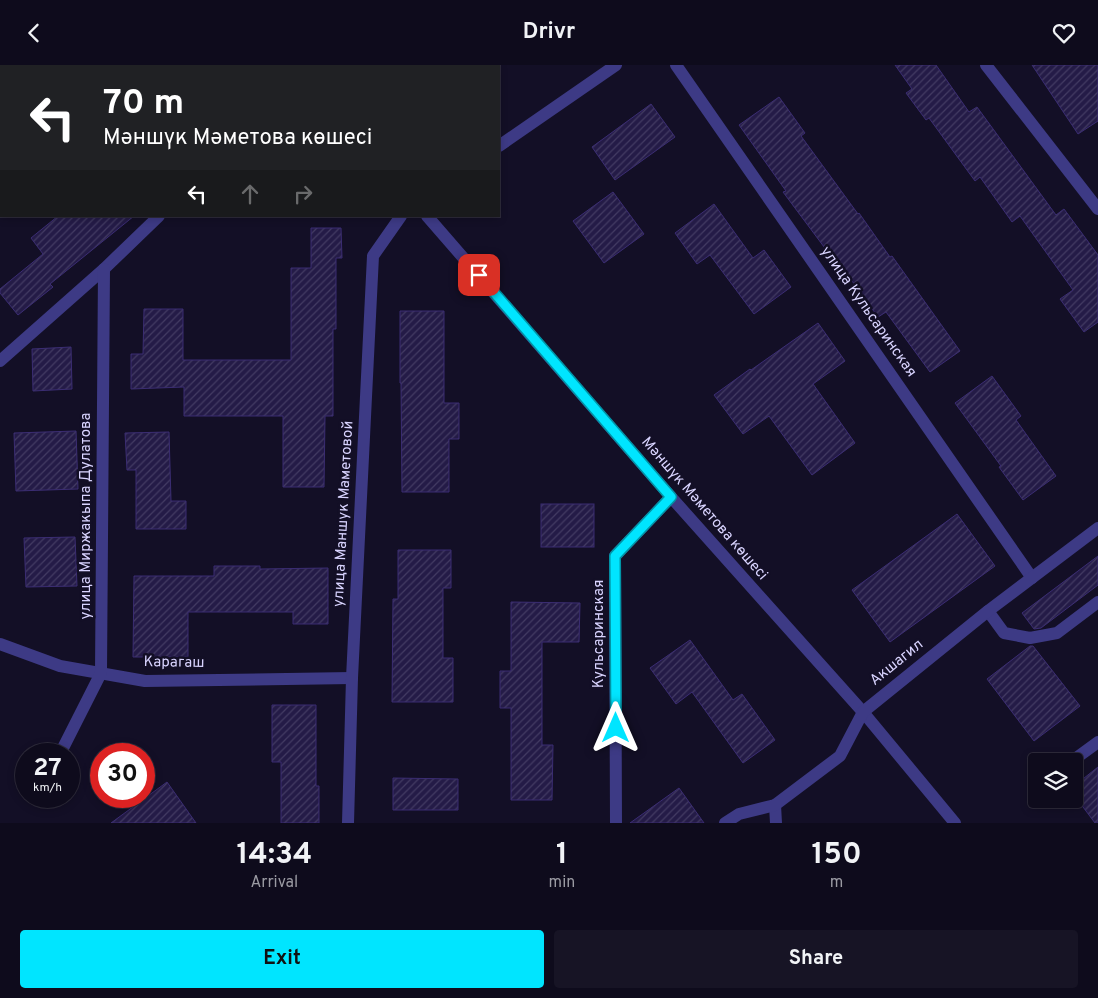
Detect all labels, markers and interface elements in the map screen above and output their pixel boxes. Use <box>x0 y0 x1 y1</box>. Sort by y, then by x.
icon: back <box>20 19 48 47</box>
text: Drivr <box>523 19 575 46</box>
icon: heart <box>1050 19 1078 47</box>
text: 70 m <box>103 82 184 126</box>
icon: left <box>20 85 85 150</box>
text: Мәншүк Мәметова көшесі <box>103 125 372 152</box>
icon: left <box>183 180 211 208</box>
icon: ahead <box>236 180 264 208</box>
icon: right <box>289 180 317 208</box>
street label: улица Кульсаринская <box>816 243 920 381</box>
pin <box>458 254 500 296</box>
icon: arrive <box>465 261 493 289</box>
street label: улица Миржакыпа Дулатова <box>77 413 96 619</box>
street label: улица Маншук Маметовой <box>330 420 358 608</box>
street label: Мәншүк Мәметова көшесі <box>637 433 771 585</box>
street label: Кульсаринская <box>590 580 609 688</box>
street label: Акшагил <box>866 636 928 690</box>
street label: Карагаш <box>143 653 205 673</box>
position arrow <box>589 701 641 753</box>
speed limit sign: 30 <box>90 743 155 808</box>
text: 27 <box>33 753 62 785</box>
map controls <box>1028 753 1083 808</box>
button: layers <box>1028 753 1083 808</box>
text: km/h <box>33 780 62 796</box>
text: 14:34 <box>236 837 312 874</box>
text: 1 <box>556 837 568 874</box>
text: 150 <box>812 837 862 874</box>
text: Arrival <box>250 873 298 893</box>
text: min <box>549 873 575 893</box>
text: m <box>830 873 843 893</box>
button: Exit <box>20 930 544 988</box>
button: Share <box>554 930 1078 988</box>

